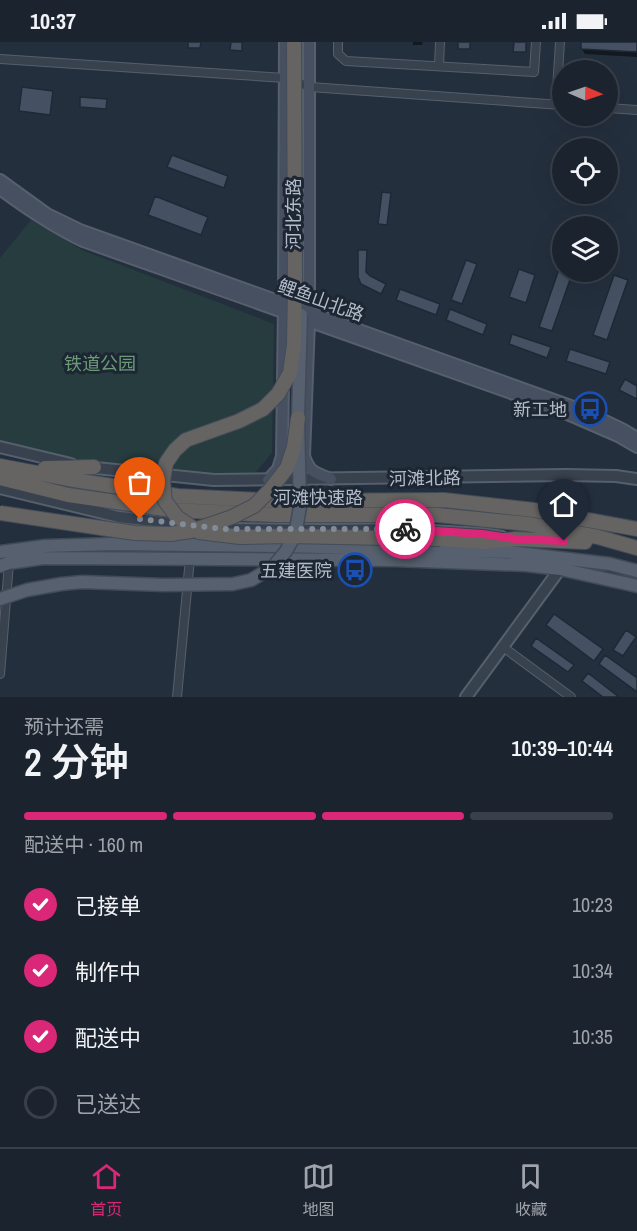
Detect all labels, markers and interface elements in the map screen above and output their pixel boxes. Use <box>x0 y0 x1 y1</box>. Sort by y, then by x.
text: 10:37 <box>30 6 76 36</box>
north arrow <box>552 60 618 126</box>
map controls <box>552 60 618 282</box>
button: locate <box>552 138 618 204</box>
street label: 河北东路 <box>281 178 306 250</box>
button: layers <box>552 216 618 282</box>
street label: 鲤鱼山北路 <box>274 273 368 327</box>
park label: 铁道公园 <box>64 351 136 376</box>
bus stop icon: 新工地 <box>572 391 608 427</box>
place label: 新工地 <box>513 397 567 422</box>
pin <box>114 457 165 519</box>
street label: 河滩北路 <box>389 465 461 491</box>
icon: bag <box>123 466 156 499</box>
pin <box>538 479 589 541</box>
street label: 河滩快速路 <box>273 485 363 510</box>
icon: home <box>547 488 580 521</box>
courier <box>375 499 435 559</box>
icon: bike <box>389 513 422 546</box>
bus stop icon: 五建医院 <box>337 552 373 588</box>
place label: 五建医院 <box>260 558 332 583</box>
text: 预计还需 <box>24 713 104 740</box>
text: 10:39–10:44 <box>511 733 613 763</box>
text: 2 分钟 <box>24 736 129 788</box>
text: 配送中 · 160 m <box>24 831 143 858</box>
icon: check <box>24 888 57 921</box>
text: 已接单 <box>75 891 141 921</box>
text: 10:23 <box>572 891 613 918</box>
icon: check <box>24 954 57 987</box>
text: 制作中 <box>75 957 141 987</box>
text: 10:34 <box>572 957 613 984</box>
icon: check <box>24 1020 57 1053</box>
text: 配送中 <box>75 1023 141 1053</box>
text: 10:35 <box>572 1023 613 1050</box>
text: 已送达 <box>75 1089 141 1119</box>
tab: 首页 <box>90 1160 123 1220</box>
tab: 地图 <box>302 1160 335 1220</box>
tab: 收藏 <box>514 1160 547 1220</box>

